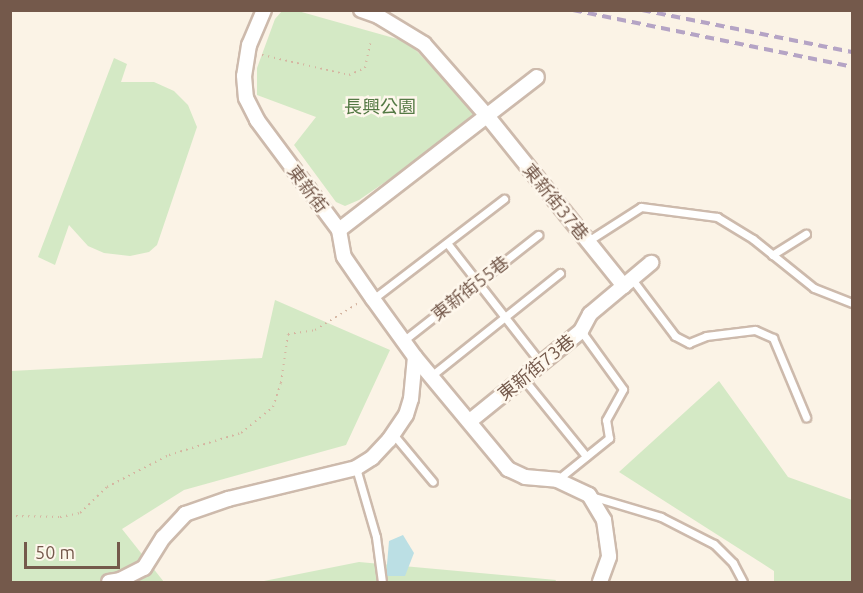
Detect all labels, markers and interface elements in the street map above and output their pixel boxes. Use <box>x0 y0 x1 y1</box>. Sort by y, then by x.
park label: 長興公園 <box>344 95 416 117</box>
street label: 東新街37巷 <box>519 159 593 245</box>
street label: 東新街 <box>283 161 333 217</box>
street label: 東新街55巷 <box>427 251 513 325</box>
street label: 東新街73巷 <box>493 330 579 404</box>
scale bar <box>27 530 123 568</box>
text: 50 m <box>35 542 75 562</box>

